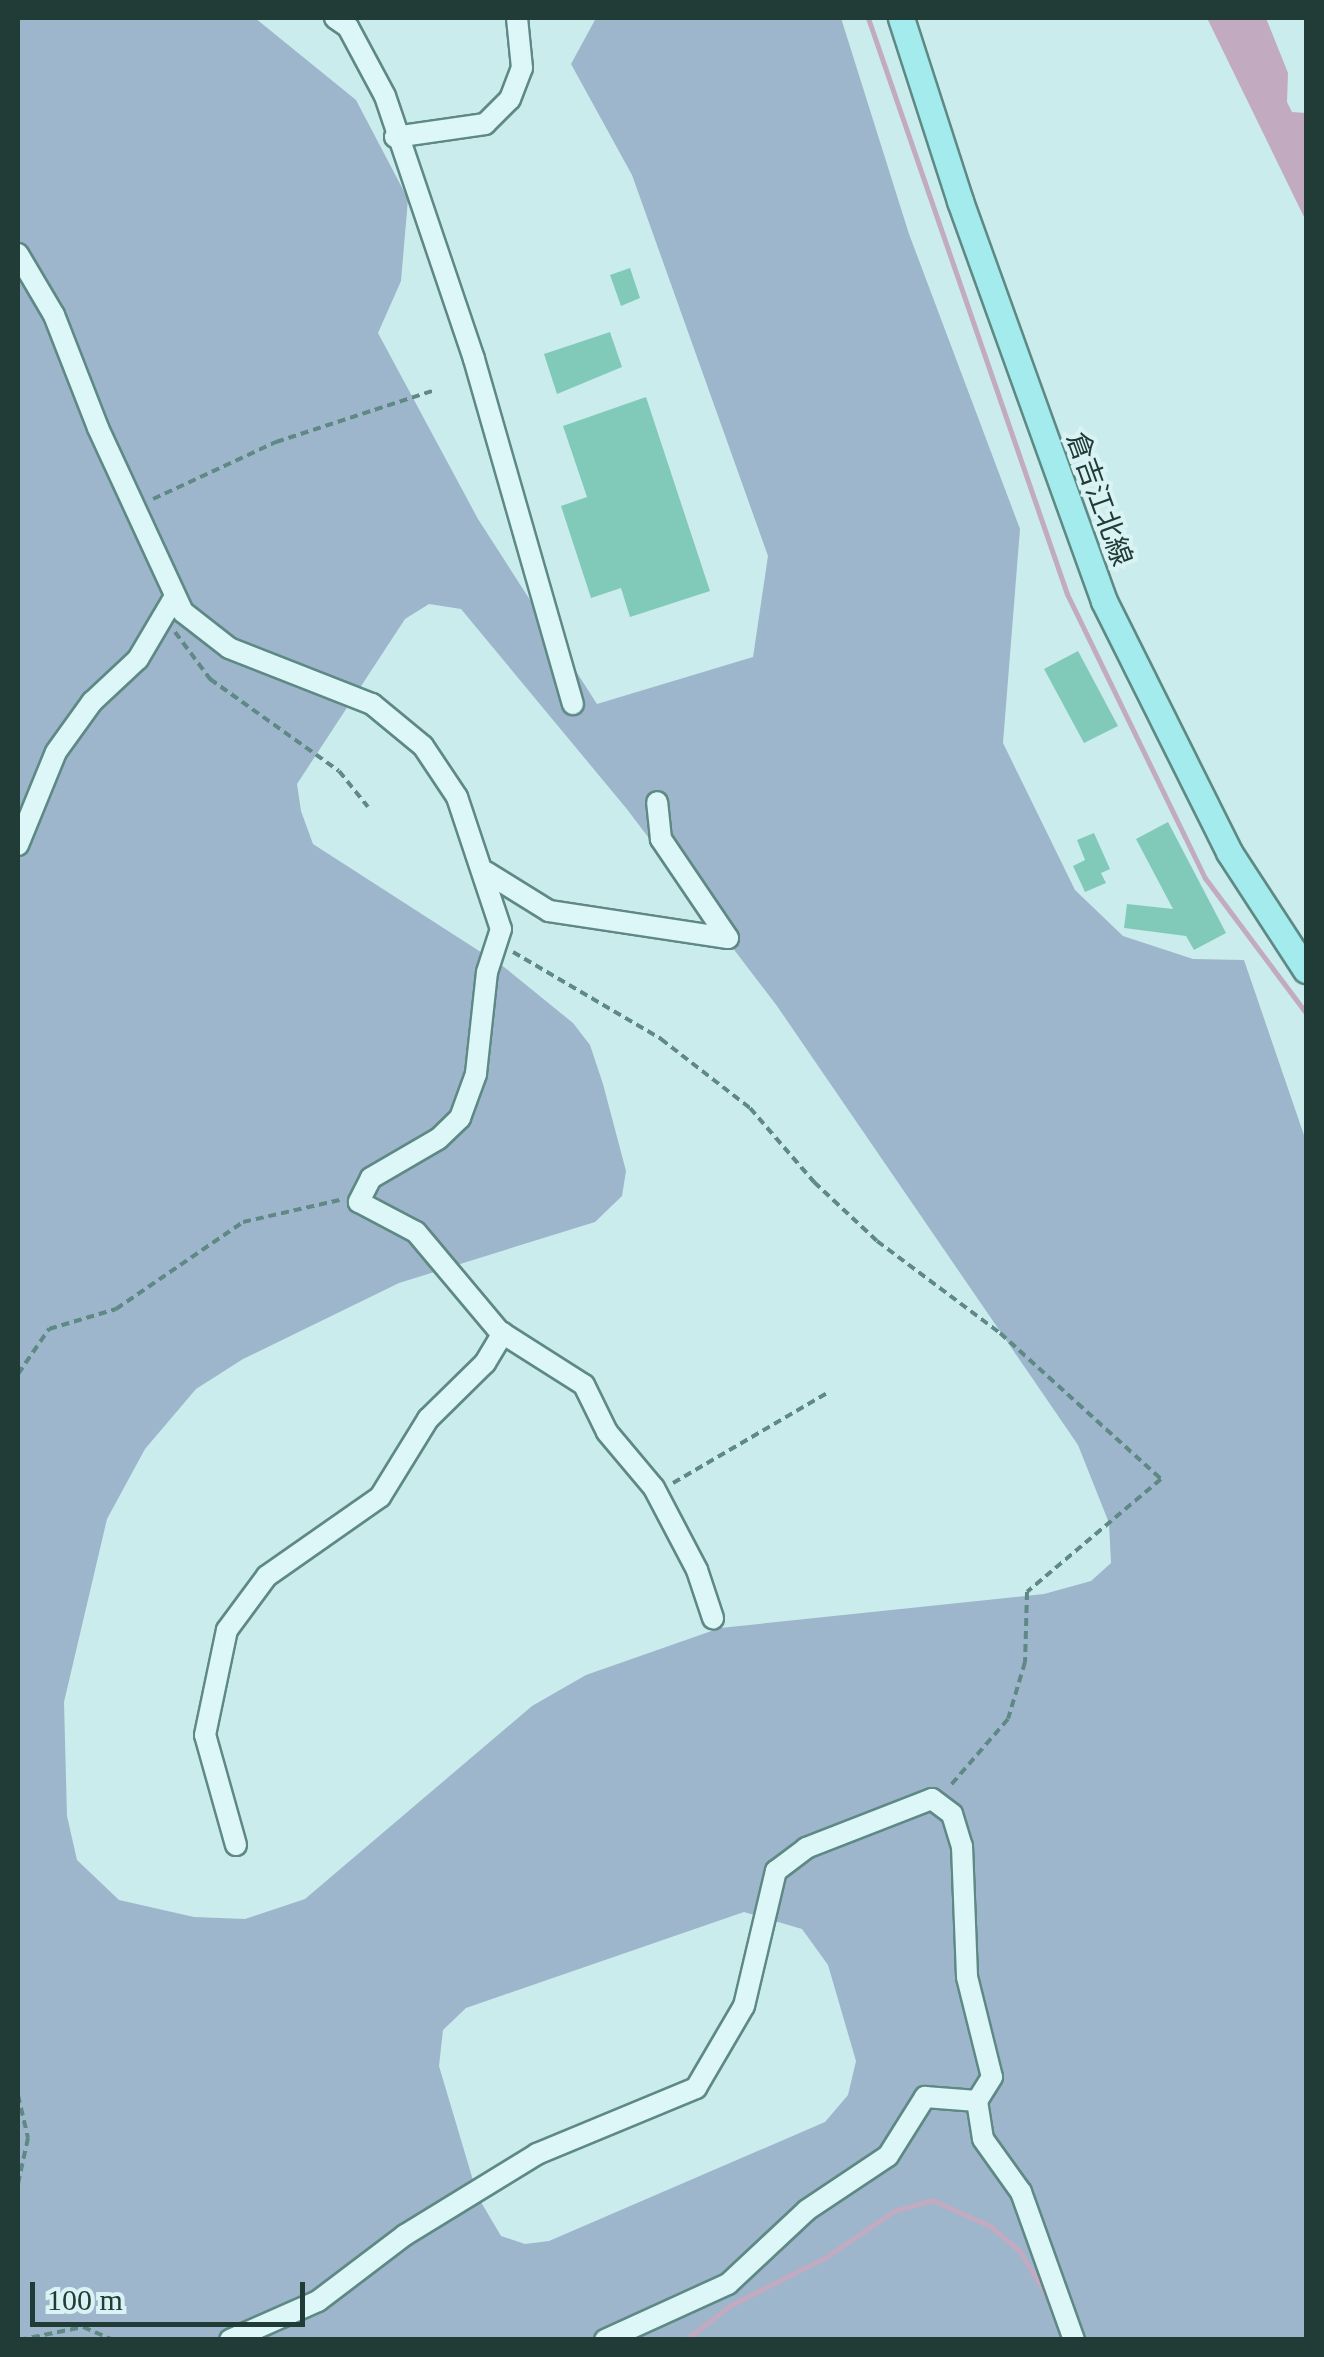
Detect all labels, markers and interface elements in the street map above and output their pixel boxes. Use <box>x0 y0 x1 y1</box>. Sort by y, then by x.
street label: 倉吉江北線 <box>1059 427 1139 571</box>
scale bar <box>35 2262 310 2324</box>
text: 100 m <box>47 2283 123 2316</box>

